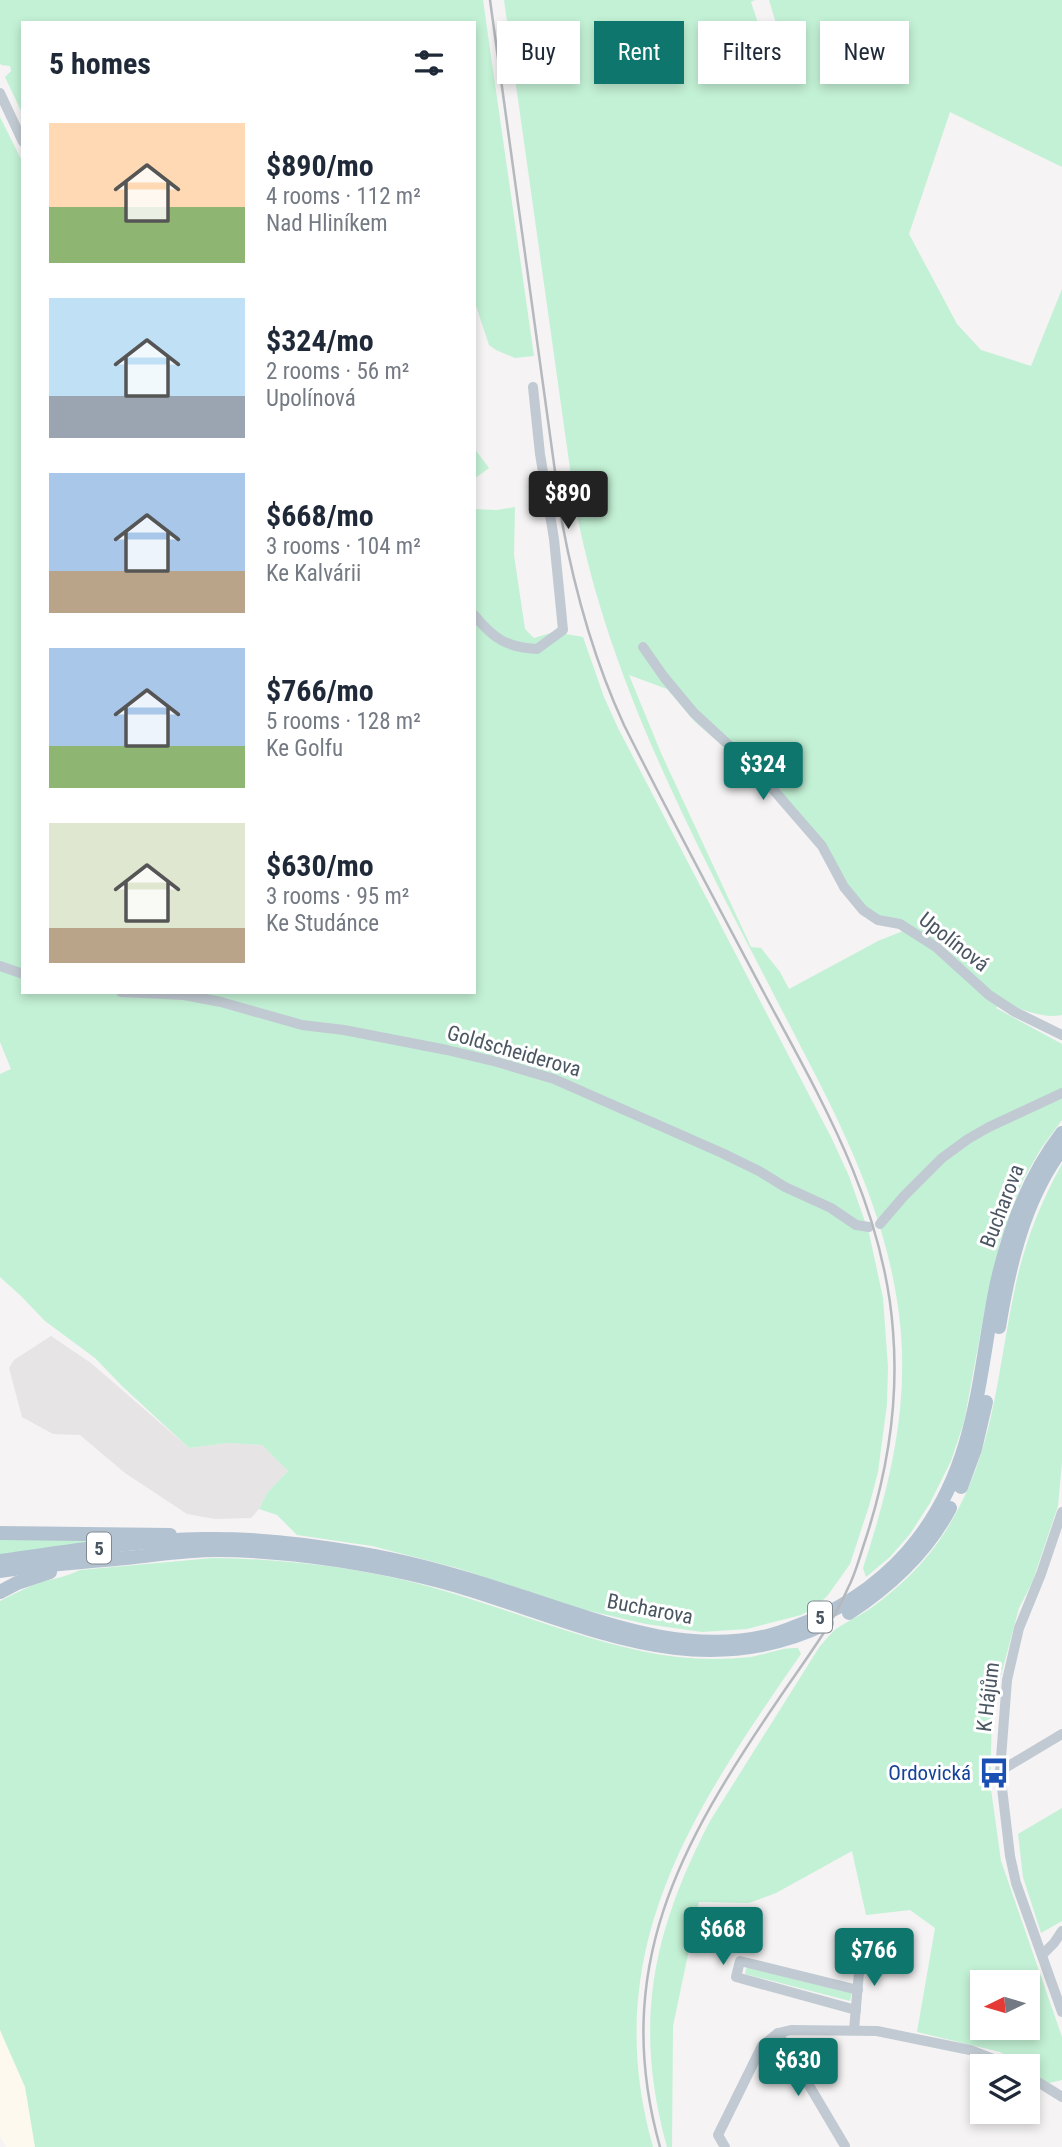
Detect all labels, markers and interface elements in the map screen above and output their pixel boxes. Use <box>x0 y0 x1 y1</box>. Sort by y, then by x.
chip: Buy <box>497 21 580 84</box>
chip: Rent <box>594 21 684 84</box>
chip: Filters <box>698 21 806 84</box>
chip: New <box>820 21 909 84</box>
icon: filters <box>410 44 448 82</box>
text: 5 homes <box>49 46 151 81</box>
text: $890/mo <box>266 148 374 183</box>
icon: home <box>105 151 189 235</box>
text: 4 rooms · 112 m² <box>266 183 421 210</box>
text: Nad Hliníkem <box>266 210 388 237</box>
text: $324/mo <box>266 323 374 358</box>
icon: home <box>105 326 189 410</box>
text: 2 rooms · 56 m² <box>266 358 409 385</box>
text: Upolínová <box>266 385 356 412</box>
pin: $890 <box>527 472 609 531</box>
text: $890 <box>545 480 591 507</box>
text: $668/mo <box>266 498 374 533</box>
icon: home <box>105 501 189 585</box>
text: 3 rooms · 104 m² <box>266 533 421 560</box>
text: Ke Kalvárii <box>266 560 361 587</box>
text: $766/mo <box>266 673 374 708</box>
icon: home <box>105 676 189 760</box>
text: 5 rooms · 128 m² <box>266 708 421 735</box>
text: Ke Golfu <box>266 735 343 762</box>
pin: $324 <box>722 742 804 802</box>
text: $324 <box>740 751 786 778</box>
text: $630/mo <box>266 848 374 883</box>
icon: home <box>105 851 189 935</box>
text: 3 rooms · 95 m² <box>266 883 409 910</box>
street label: Upolínová <box>914 907 994 977</box>
text: Ke Studánce <box>266 910 379 937</box>
street label: Goldscheiderova <box>444 1020 584 1082</box>
street label: Bucharova <box>975 1161 1029 1251</box>
road number: 5 <box>87 1532 111 1564</box>
street label: Bucharova <box>605 1589 695 1629</box>
road number: 5 <box>808 1602 832 1632</box>
street label: K Hájům <box>972 1661 1004 1733</box>
bus stop icon: Ordovická <box>977 1756 1011 1790</box>
place label: Ordovická <box>888 1761 971 1785</box>
pin: $668 <box>682 1908 764 1967</box>
text: $668 <box>700 1916 746 1943</box>
pin: $766 <box>833 1928 915 1988</box>
text: $766 <box>851 1937 897 1964</box>
north arrow <box>970 1970 1040 2040</box>
map controls <box>970 1970 1040 2124</box>
pin: $630 <box>757 2038 839 2098</box>
text: $630 <box>775 2047 821 2074</box>
button: layers <box>970 2054 1040 2124</box>

